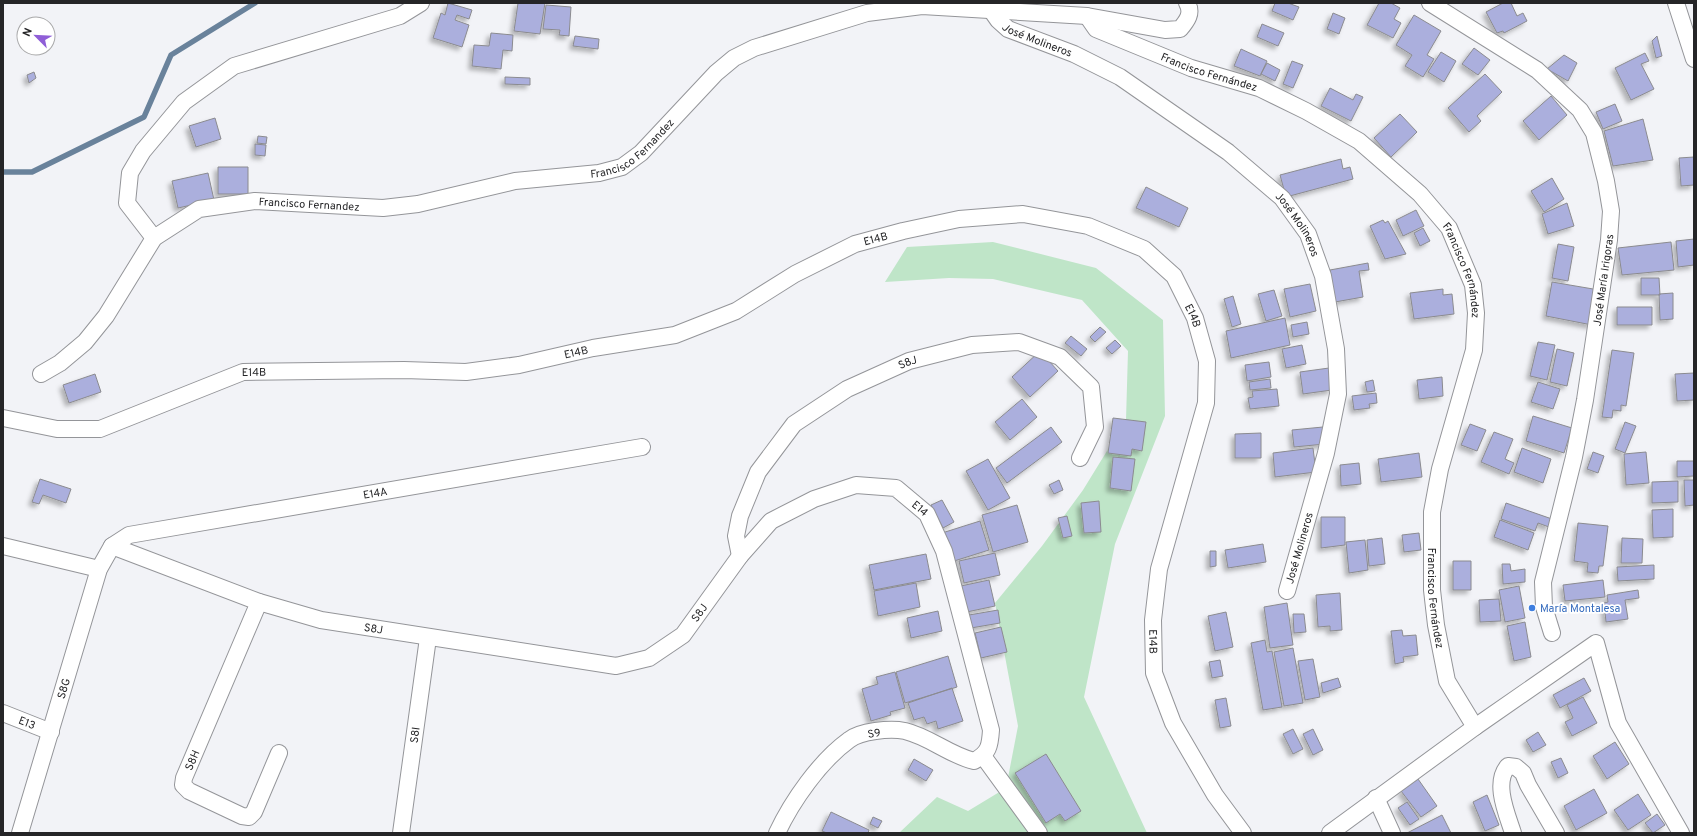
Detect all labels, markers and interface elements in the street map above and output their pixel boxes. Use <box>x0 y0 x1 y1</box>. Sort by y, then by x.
north arrow <box>16 16 56 56</box>
street label: José Molineros <box>998 21 1074 61</box>
text: N <box>20 26 36 39</box>
street label: Francisco Fernández <box>1158 50 1259 95</box>
street label: Francisco Fernandez <box>590 116 678 182</box>
street label: José Molineros <box>1272 190 1322 259</box>
street label: Francisco Fernandez <box>258 195 360 215</box>
street label: Francisco Fernández <box>1439 220 1482 319</box>
street label: E14B <box>862 229 889 249</box>
street label: José María Irigoras <box>1591 233 1617 327</box>
street label: E14B <box>1181 302 1203 329</box>
street label: E14B <box>563 343 590 362</box>
street label: S8J <box>896 353 918 373</box>
street label: E14B <box>242 366 266 380</box>
street label: E14A <box>362 485 389 503</box>
street label: E14 <box>909 498 931 520</box>
street label: José Molineros <box>1283 511 1317 586</box>
street label: Francisco Fernández <box>1424 548 1446 650</box>
street label: S8J <box>689 601 711 625</box>
place label: María Montalesa <box>1540 602 1620 616</box>
marker: María Montalesa <box>1527 603 1537 613</box>
street label: S8J <box>363 621 384 638</box>
street label: E14B <box>1145 629 1160 654</box>
street label: S8G <box>55 677 74 701</box>
street label: E13 <box>16 714 37 733</box>
street label: S8I <box>408 726 424 744</box>
street label: S9 <box>866 726 882 742</box>
street label: S8H <box>182 748 203 773</box>

